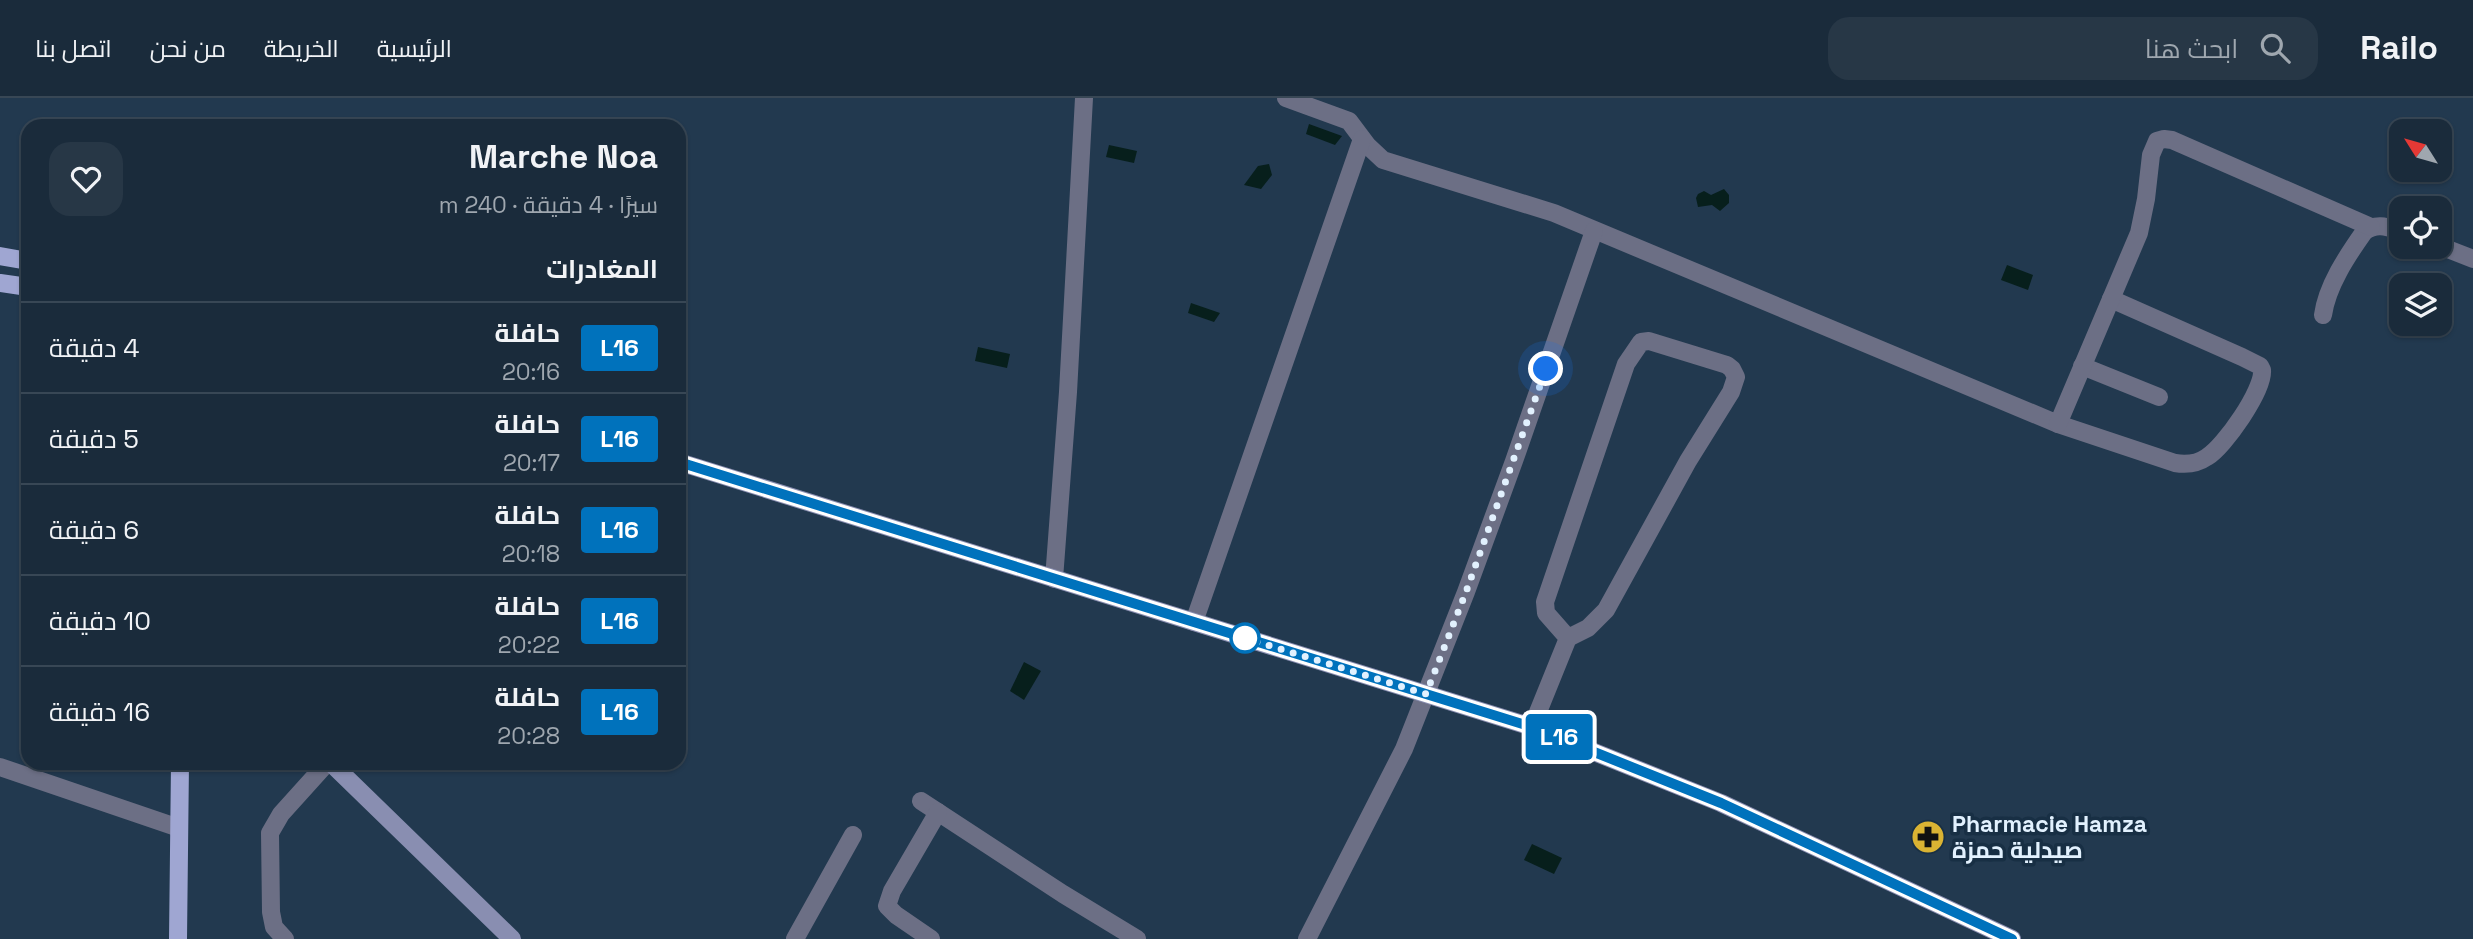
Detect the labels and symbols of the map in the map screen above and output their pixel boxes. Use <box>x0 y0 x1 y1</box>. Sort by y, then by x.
north arrow <box>2389 119 2452 182</box>
your location <box>1528 351 1563 386</box>
unlabelled marker <box>1230 623 1260 653</box>
line badge: L16 <box>1519 714 1599 760</box>
place label: Pharmacie Hamza صيدلية حمزة <box>1952 809 2147 865</box>
pharmacy icon: Pharmacie Hamza صيدلية حمزة <box>1909 818 1947 856</box>

